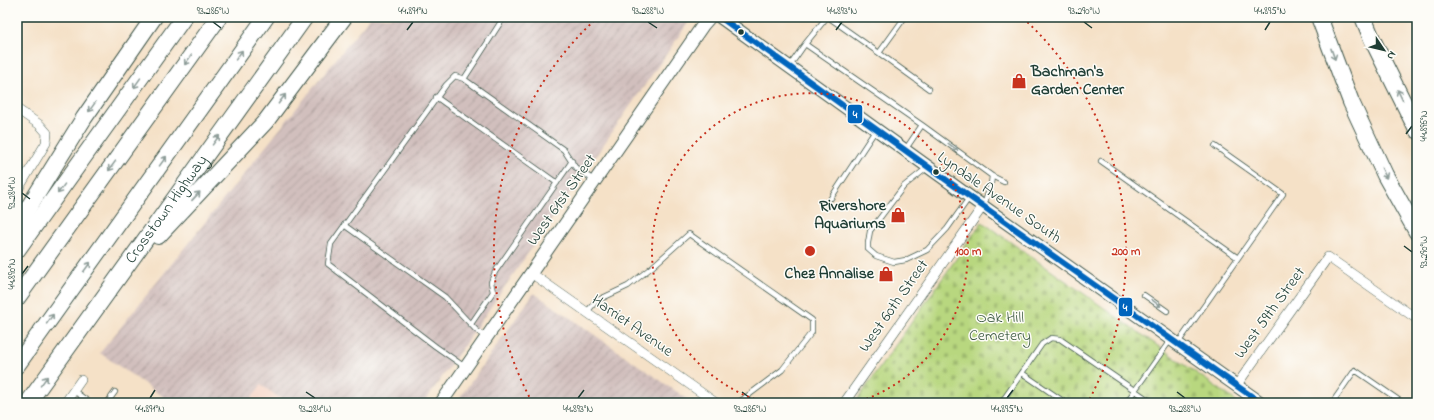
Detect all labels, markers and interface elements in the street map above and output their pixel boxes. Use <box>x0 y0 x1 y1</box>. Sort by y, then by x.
text: 93.286°W <box>197 4 230 19</box>
text: 44.891°N <box>398 4 428 19</box>
text: 93.288°W <box>632 4 664 19</box>
text: 44.893°N <box>827 4 858 19</box>
text: 93.290°W <box>1068 4 1100 19</box>
text: 44.895°N <box>1254 4 1286 19</box>
unlabelled marker <box>736 27 746 37</box>
north arrow <box>1364 30 1404 70</box>
one-way arrow <box>1330 47 1338 59</box>
text: N <box>1383 48 1400 63</box>
one-way arrow <box>235 50 243 61</box>
one-way arrow <box>184 54 192 65</box>
place label: Bachman's Garden Center <box>1030 60 1125 102</box>
shop icon: Bachman's Garden Center <box>1010 72 1028 90</box>
one-way arrow <box>133 77 141 88</box>
one-way arrow <box>1396 90 1403 102</box>
one-way arrow <box>278 93 286 104</box>
one-way arrow <box>88 101 96 112</box>
line badge: 4 <box>847 104 863 124</box>
text: 4 <box>852 107 858 123</box>
text: 44.896°N <box>1417 110 1432 141</box>
one-way arrow <box>212 135 220 146</box>
one-way arrow <box>948 143 959 152</box>
street label: Lyndale Avenue South <box>932 146 1066 250</box>
street label: West 61st Street <box>521 149 603 251</box>
street label: Crosstown Highway <box>119 150 214 269</box>
one-way arrow <box>159 156 167 167</box>
one-way arrow <box>108 160 116 171</box>
unlabelled marker <box>931 167 941 177</box>
one-way arrow <box>1381 167 1389 179</box>
text: 93.284°W <box>5 177 20 209</box>
one-way arrow <box>57 183 65 194</box>
one-way arrow <box>191 191 201 201</box>
place label: Rivershore Aquariums <box>814 194 887 236</box>
shop icon: Rivershore Aquariums <box>889 206 907 224</box>
text: 93.290°W <box>1417 236 1432 268</box>
text: 100 m <box>955 243 982 261</box>
text: 200 m <box>1111 243 1141 261</box>
centre of rings <box>803 244 817 258</box>
street label: West 60th Street <box>853 254 935 357</box>
text: 44.890°N <box>5 258 20 289</box>
one-way arrow <box>83 261 91 272</box>
place label: Chez Annalise <box>785 262 875 286</box>
street label: West 59th Street <box>1228 262 1312 364</box>
shop icon: Chez Annalise <box>877 265 895 283</box>
street label: Harriet Avenue <box>586 289 679 364</box>
line badge: 4 <box>1118 297 1133 317</box>
one-way arrow <box>1150 299 1161 307</box>
text: 4 <box>1122 300 1128 316</box>
park label: Oak Hill Cemetery <box>969 306 1031 348</box>
one-way arrow <box>46 314 54 325</box>
one-way arrow <box>40 375 48 386</box>
text: 44.891°N <box>135 402 165 417</box>
text: 93.284°W <box>299 402 331 417</box>
text: 44.893°N <box>563 402 594 417</box>
text: 93.286°W <box>734 402 767 417</box>
text: 44.895°N <box>991 402 1023 417</box>
text: 93.288°W <box>1169 402 1201 417</box>

